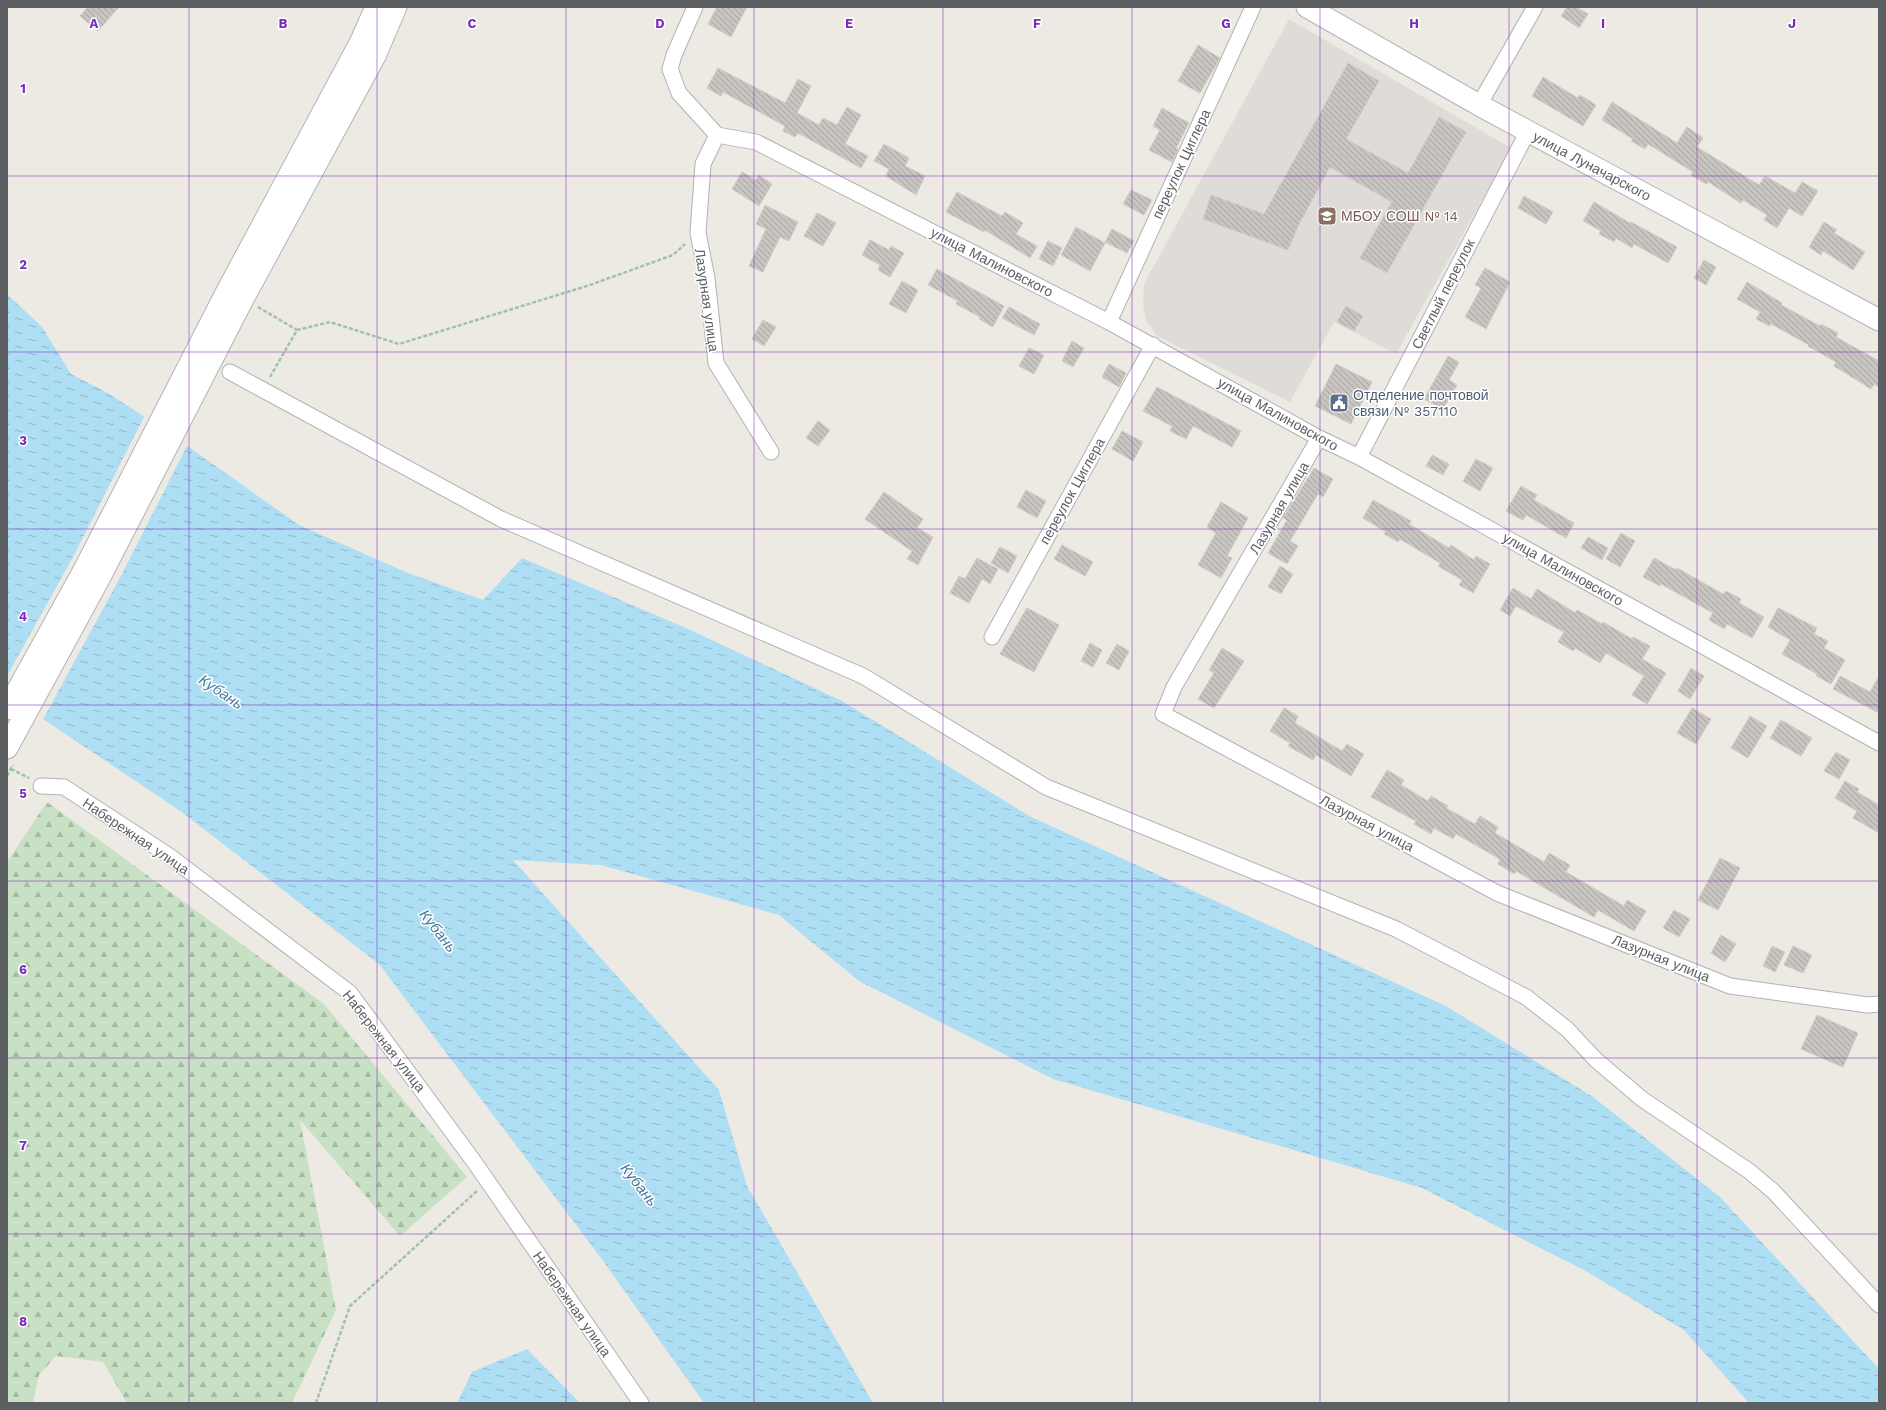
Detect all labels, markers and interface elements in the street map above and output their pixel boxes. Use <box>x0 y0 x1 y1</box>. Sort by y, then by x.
text: A <box>90 16 99 31</box>
text: B <box>279 16 288 31</box>
text: C <box>468 16 477 31</box>
text: D <box>655 16 665 31</box>
text: E <box>845 16 853 31</box>
text: F <box>1033 16 1041 31</box>
text: G <box>1221 16 1231 31</box>
text: H <box>1409 16 1419 31</box>
text: I <box>1601 16 1605 31</box>
text: J <box>1788 16 1796 31</box>
text: 1 <box>20 81 26 96</box>
street label: переулок Циглера <box>1149 107 1213 221</box>
street label: улица Луначарского <box>1530 128 1654 204</box>
school or university icon: МБОУ СОШ № 14 <box>1316 205 1338 227</box>
place label: МБОУ СОШ № 14 <box>1341 208 1458 224</box>
street label: улица Малиновского <box>928 224 1056 300</box>
street label: Светлый переулок <box>1408 236 1478 352</box>
street label: Лазурная улица <box>692 247 722 353</box>
text: 2 <box>19 257 27 272</box>
street label: улица Малиновского <box>1215 374 1341 454</box>
place label: Отделение почтовой связи № 357110 <box>1353 387 1489 419</box>
public building icon: Отделение почтовой связи № 357110 <box>1328 392 1350 414</box>
text: 3 <box>19 433 27 448</box>
street label: переулок Циглера <box>1036 435 1108 547</box>
street label: Лазурная улица <box>1246 459 1312 557</box>
street label: улица Малиновского <box>1500 529 1626 609</box>
text: 4 <box>19 609 28 624</box>
water label: Кубань <box>195 671 247 713</box>
text: 5 <box>19 786 27 801</box>
street label: Лазурная улица <box>1317 792 1417 855</box>
street label: Набережная улица <box>80 795 192 878</box>
water label: Кубань <box>416 906 460 956</box>
street label: Лазурная улица <box>1610 931 1712 985</box>
text: 6 <box>19 962 27 977</box>
street label: Набережная улица <box>339 987 429 1095</box>
text: 7 <box>19 1138 27 1153</box>
water label: Кубань <box>617 1160 661 1210</box>
street label: Набережная улица <box>530 1248 614 1360</box>
text: 8 <box>19 1314 27 1329</box>

